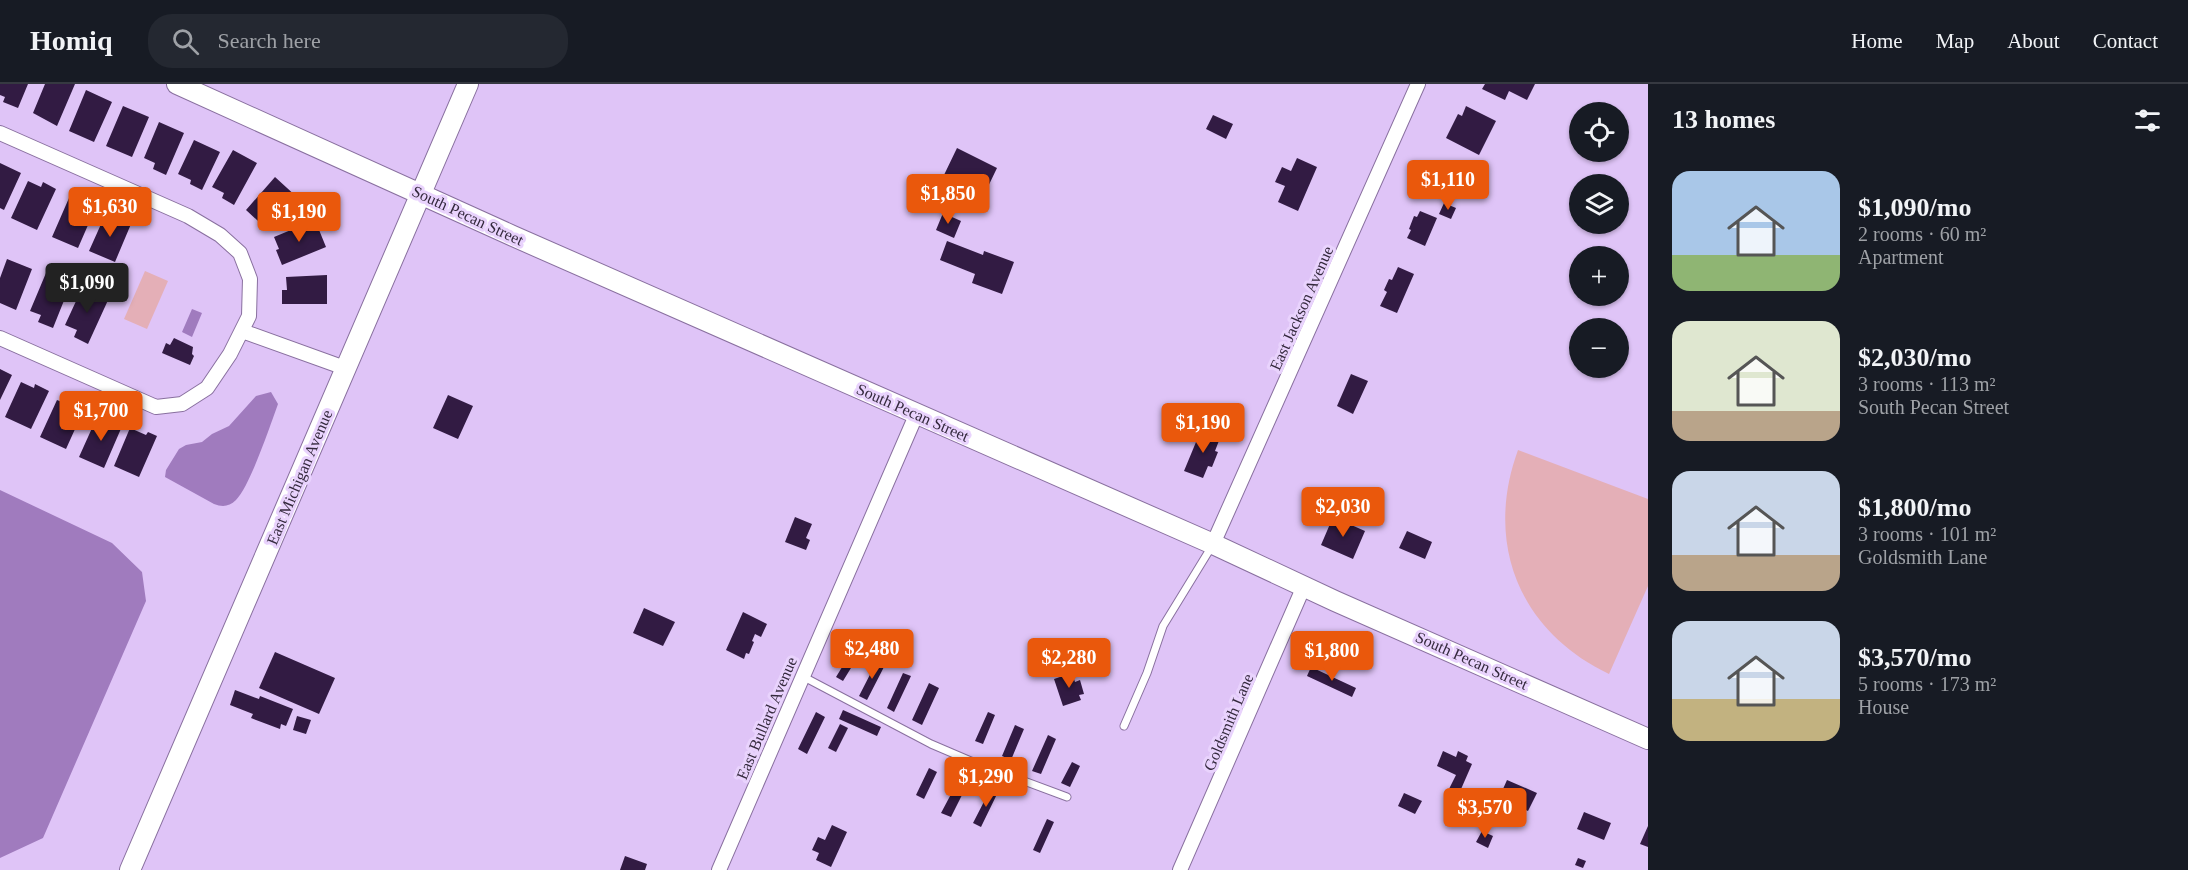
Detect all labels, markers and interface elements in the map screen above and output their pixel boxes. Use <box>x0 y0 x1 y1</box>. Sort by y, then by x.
search box <box>148 14 568 68</box>
text: Homiq <box>30 25 112 56</box>
icon: search <box>169 25 202 58</box>
text: Search here <box>217 28 321 53</box>
text: Home <box>1851 29 1903 53</box>
text: Map <box>1936 29 1974 53</box>
text: About <box>2007 29 2060 53</box>
text: Contact <box>2093 29 2158 53</box>
map controls <box>1569 102 1629 378</box>
button: locate <box>1569 102 1629 162</box>
icon: filters <box>2131 104 2164 137</box>
text: 13 homes <box>1672 105 1775 134</box>
pin: $1,110 <box>1399 160 1497 211</box>
text: $1,110 <box>1421 168 1475 190</box>
pin: $1,850 <box>899 174 997 225</box>
button: layers <box>1569 174 1629 234</box>
street label: South Pecan Street <box>409 182 527 249</box>
text: $1,850 <box>921 182 976 204</box>
pin: $1,630 <box>61 187 159 238</box>
pin: $1,190 <box>250 192 348 243</box>
text: $1,090/mo <box>1858 193 1971 222</box>
text: $1,630 <box>83 195 138 217</box>
icon: home <box>1720 195 1792 267</box>
text: $1,190 <box>272 200 327 222</box>
text: 2 rooms · 60 m² <box>1858 223 1986 245</box>
street label: East Jackson Avenue <box>1266 244 1336 373</box>
button: + <box>1569 246 1629 306</box>
text: Apartment <box>1858 246 1944 268</box>
pin: $1,090 <box>38 263 136 314</box>
text: $1,090 <box>60 271 115 293</box>
button: − <box>1569 318 1629 378</box>
text: $2,030/mo <box>1858 343 1971 372</box>
icon: home <box>1720 345 1792 417</box>
text: 3 rooms · 113 m² <box>1858 373 1995 395</box>
street label: South Pecan Street <box>854 380 972 445</box>
pin: $1,700 <box>52 391 150 442</box>
text: South Pecan Street <box>1858 396 2009 418</box>
text: $1,700 <box>74 399 129 421</box>
pin: $1,190 <box>1154 403 1252 454</box>
street label: East Michigan Avenue <box>263 407 336 547</box>
text: $1,190 <box>1176 411 1231 433</box>
pin: $2,030 <box>1294 487 1392 538</box>
text: $1,800/mo <box>1858 493 1971 522</box>
text: $2,030 <box>1316 495 1371 517</box>
icon: home <box>1720 495 1792 567</box>
text: 3 rooms · 101 m² <box>1858 523 1996 545</box>
text: Goldsmith Lane <box>1858 546 1987 568</box>
street label: South Pecan Street <box>1413 628 1531 693</box>
pin: $2,480 <box>823 629 921 680</box>
pin: $1,800 <box>1283 631 1381 682</box>
text: $2,480 <box>845 637 900 659</box>
pin: $2,280 <box>1020 638 1118 689</box>
text: $1,800 <box>1305 639 1360 661</box>
text: $3,570/mo <box>1858 643 1971 672</box>
icon: home <box>1720 645 1792 717</box>
text: $2,280 <box>1042 646 1097 668</box>
street label: East Bullard Avenue <box>733 654 800 782</box>
street label: Goldsmith Lane <box>1200 671 1257 773</box>
text: 5 rooms · 173 m² <box>1858 673 1996 695</box>
text: House <box>1858 696 1909 718</box>
pin: $1,290 <box>937 757 1035 808</box>
text: $1,290 <box>959 765 1014 787</box>
pin: $3,570 <box>1436 788 1534 839</box>
text: $3,570 <box>1458 796 1513 818</box>

